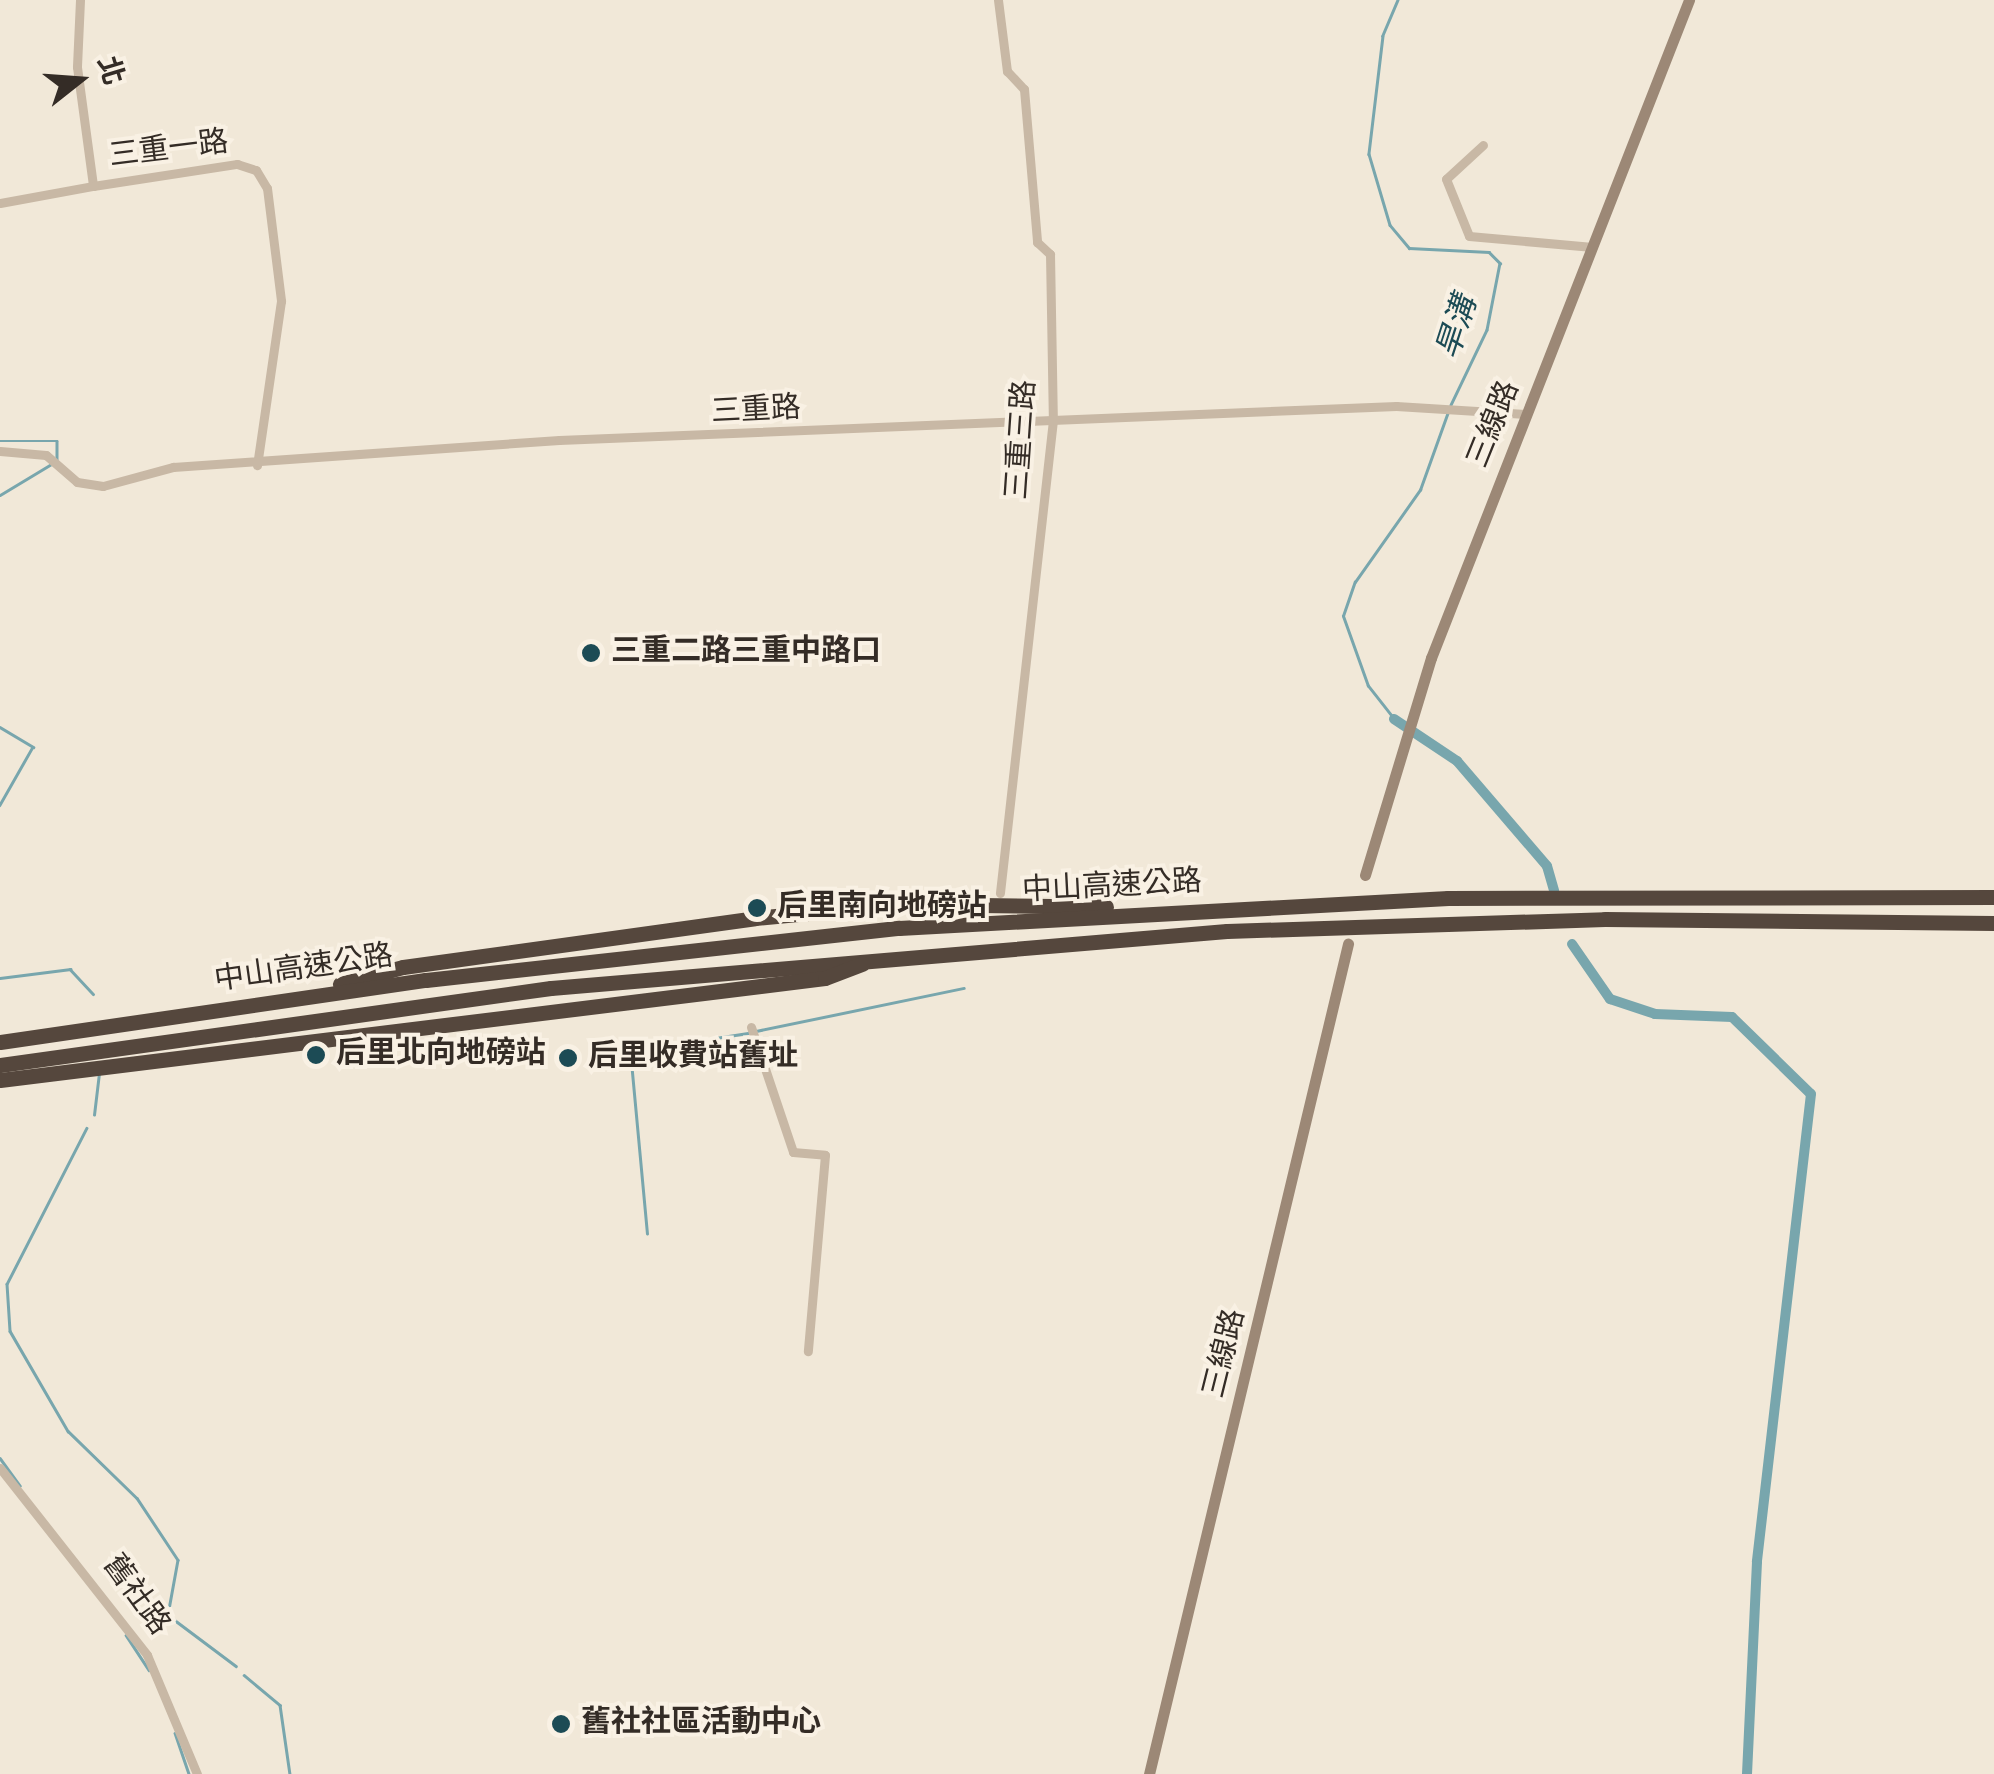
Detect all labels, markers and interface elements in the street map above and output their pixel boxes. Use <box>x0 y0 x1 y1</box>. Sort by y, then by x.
north arrow <box>30 30 130 130</box>
text: 北 <box>87 53 130 90</box>
street label: 三重一路 <box>107 126 231 176</box>
water label: 旱溝 <box>1431 292 1487 364</box>
street label: 三線路 <box>1461 377 1529 473</box>
street label: 三重三路 <box>1001 379 1045 501</box>
street label: 三重路 <box>710 392 802 432</box>
place label: 三重二路三重中路口 <box>611 635 881 671</box>
marker: 三重二路三重中路口 <box>580 642 602 664</box>
street label: 中山高速公路 <box>1021 865 1203 911</box>
place label: 后里南向地磅站 <box>777 890 987 926</box>
marker: 后里南向地磅站 <box>746 897 768 919</box>
street label: 中山高速公路 <box>212 940 396 1000</box>
place label: 后里北向地磅站 <box>336 1037 546 1073</box>
place label: 后里收費站舊址 <box>588 1040 798 1076</box>
marker: 后里北向地磅站 <box>305 1044 327 1066</box>
marker: 后里收費站舊址 <box>557 1047 579 1069</box>
street label: 三線路 <box>1198 1306 1254 1402</box>
street label: 舊社路 <box>94 1549 176 1643</box>
place label: 舊社社區活動中心 <box>581 1706 821 1742</box>
marker: 舊社社區活動中心 <box>550 1713 572 1735</box>

